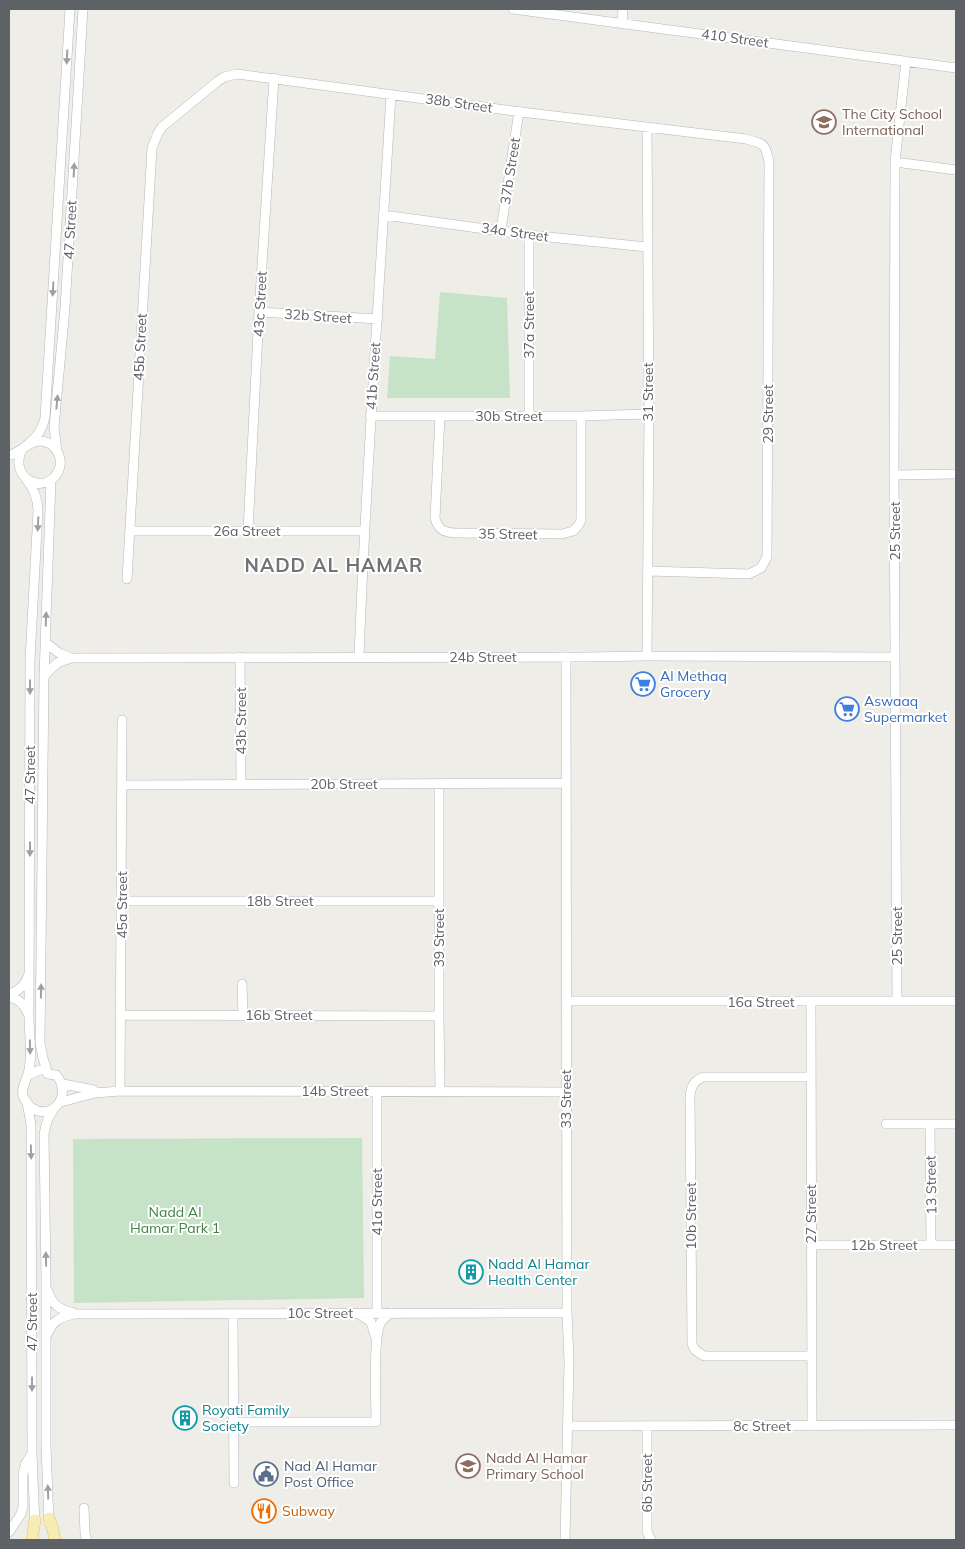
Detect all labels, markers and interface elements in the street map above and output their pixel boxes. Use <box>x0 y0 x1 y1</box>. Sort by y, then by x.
street label: 410 Street <box>700 24 770 52</box>
one-way arrow <box>63 50 71 66</box>
street label: 38b Street <box>424 89 494 117</box>
place label: The City School International <box>842 105 942 139</box>
school or university icon: The City School International <box>811 109 837 135</box>
street label: 37b Street <box>496 136 524 206</box>
one-way arrow <box>70 162 78 178</box>
street label: 47 Street <box>59 200 81 260</box>
street label: 34a Street <box>480 218 550 246</box>
street label: 43c Street <box>249 270 271 337</box>
one-way arrow <box>49 282 57 298</box>
street label: 37a Street <box>520 291 538 359</box>
street label: 32b Street <box>284 305 352 327</box>
street label: 45b Street <box>129 313 151 381</box>
street label: 41b Street <box>362 342 384 410</box>
street label: 31 Street <box>639 362 657 422</box>
street label: 29 Street <box>759 384 777 444</box>
one-way arrow <box>53 394 61 410</box>
street label: 30b Street <box>475 407 543 425</box>
street label: 25 Street <box>886 501 904 561</box>
one-way arrow <box>33 517 41 533</box>
street label: 26a Street <box>213 522 281 540</box>
street label: 35 Street <box>478 524 538 544</box>
district label: NADD AL HAMAR <box>245 553 423 577</box>
one-way arrow <box>43 610 51 626</box>
street label: 24b Street <box>449 648 517 666</box>
place label: Al Methaq Grocery <box>660 667 727 701</box>
supermarket icon: Al Methaq Grocery <box>630 671 656 697</box>
one-way arrow <box>26 679 34 695</box>
street label: 43b Street <box>232 687 250 755</box>
place label: Aswaaq Supermarket <box>864 692 947 726</box>
supermarket icon: Aswaaq Supermarket <box>834 696 860 722</box>
street label: 47 Street <box>21 745 39 805</box>
street label: 20b Street <box>310 775 378 793</box>
one-way arrow <box>25 841 33 857</box>
street label: 45a Street <box>113 871 131 939</box>
street label: 18b Street <box>246 892 314 910</box>
street label: 25 Street <box>888 906 906 966</box>
street label: 39 Street <box>430 908 448 968</box>
one-way arrow <box>37 983 45 999</box>
street label: 16a Street <box>727 993 795 1011</box>
street label: 16b Street <box>245 1006 313 1024</box>
one-way arrow <box>26 1039 34 1055</box>
street label: 33 Street <box>557 1069 575 1129</box>
street label: 14b Street <box>301 1082 369 1100</box>
one-way arrow <box>27 1144 35 1160</box>
street label: 13 Street <box>921 1155 941 1215</box>
street label: 41a Street <box>368 1168 386 1236</box>
street label: 10b Street <box>682 1182 700 1250</box>
street label: 27 Street <box>802 1184 820 1244</box>
park label: Nadd Al Hamar Park 1 <box>130 1203 220 1237</box>
street label: 12b Street <box>850 1236 918 1254</box>
one-way arrow <box>42 1251 50 1267</box>
place label: Nadd Al Hamar Health Center <box>488 1255 590 1289</box>
building icon: Nadd Al Hamar Health Center <box>458 1259 484 1285</box>
street label: 47 Street <box>23 1292 41 1352</box>
street label: 10c Street <box>287 1304 353 1322</box>
one-way arrow <box>28 1376 36 1392</box>
place label: Royati Family Society <box>202 1401 290 1435</box>
building icon: Royati Family Society <box>172 1405 198 1431</box>
street label: 8c Street <box>733 1417 791 1435</box>
place label: Nadd Al Hamar Primary School <box>486 1449 588 1483</box>
school or university icon: Nadd Al Hamar Primary School <box>455 1453 481 1479</box>
street label: 6b Street <box>638 1453 656 1513</box>
place label: Nad Al Hamar Post Office <box>284 1457 378 1491</box>
public building icon: Nad Al Hamar Post Office <box>253 1461 279 1487</box>
one-way arrow <box>43 1483 51 1499</box>
restaurant icon: Subway <box>251 1498 277 1524</box>
place label: Subway <box>282 1502 335 1520</box>

